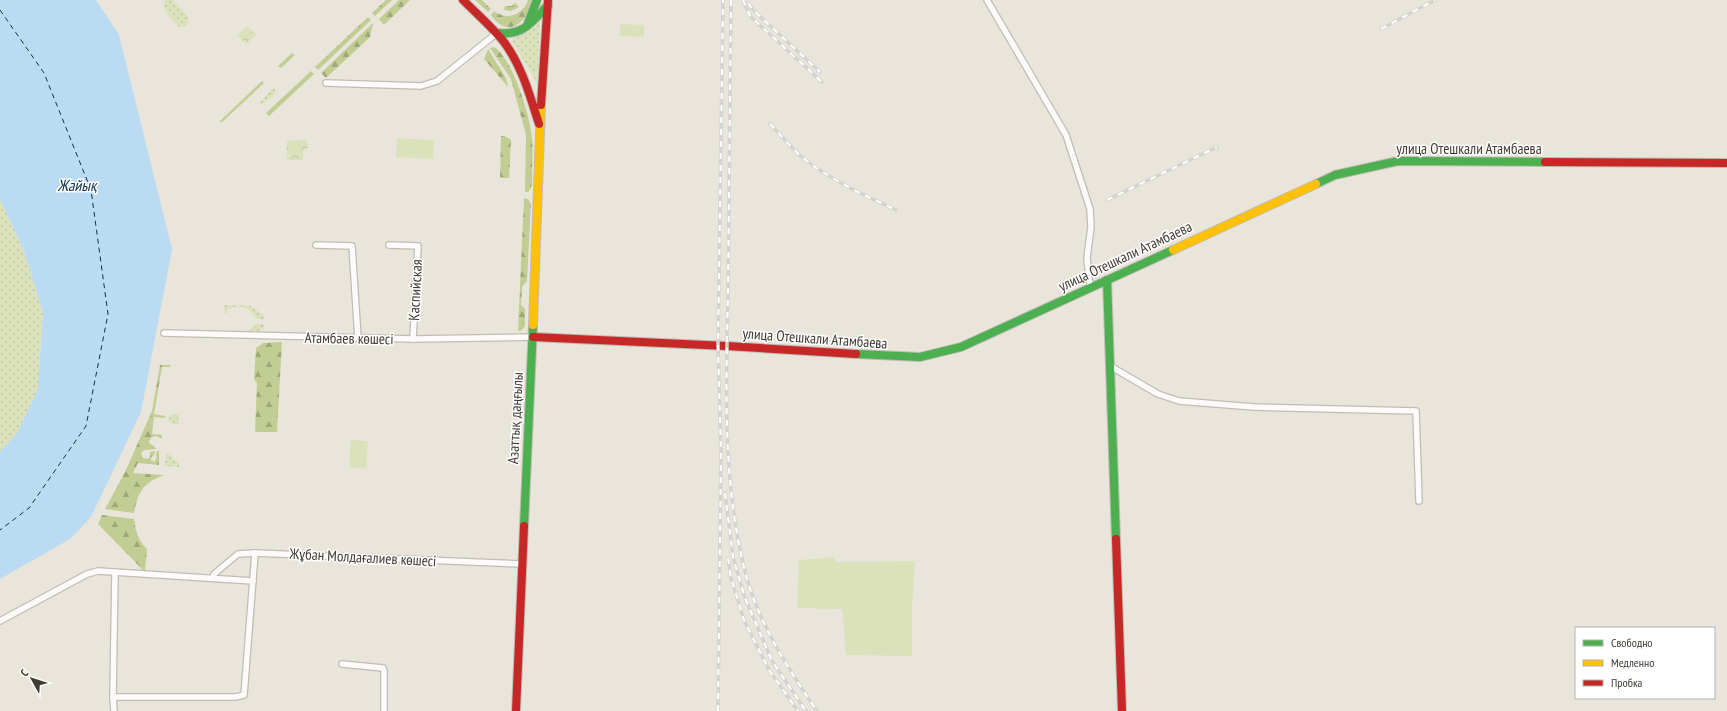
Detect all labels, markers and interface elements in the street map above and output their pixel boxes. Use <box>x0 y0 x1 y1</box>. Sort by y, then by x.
street label: улица Отешкали Атамбаева <box>1396 139 1542 158</box>
water label: Жайық <box>56 175 98 195</box>
street label: улица Отешкали Атамбаева <box>1055 217 1195 295</box>
street label: Каспийская <box>404 259 426 321</box>
street label: улица Отешкали Атамбаева <box>742 323 888 353</box>
street label: Атамбаев көшесі <box>304 328 394 348</box>
street label: Азаттық даңғылы <box>503 372 527 464</box>
street label: Жұбан Молдағалиев көшесі <box>288 544 437 570</box>
legend <box>1575 627 1715 699</box>
text: Свободно <box>1611 635 1653 650</box>
text: Медленно <box>1611 655 1654 670</box>
north arrow <box>12 659 52 699</box>
text: С <box>17 666 31 679</box>
text: Пробка <box>1611 675 1643 690</box>

